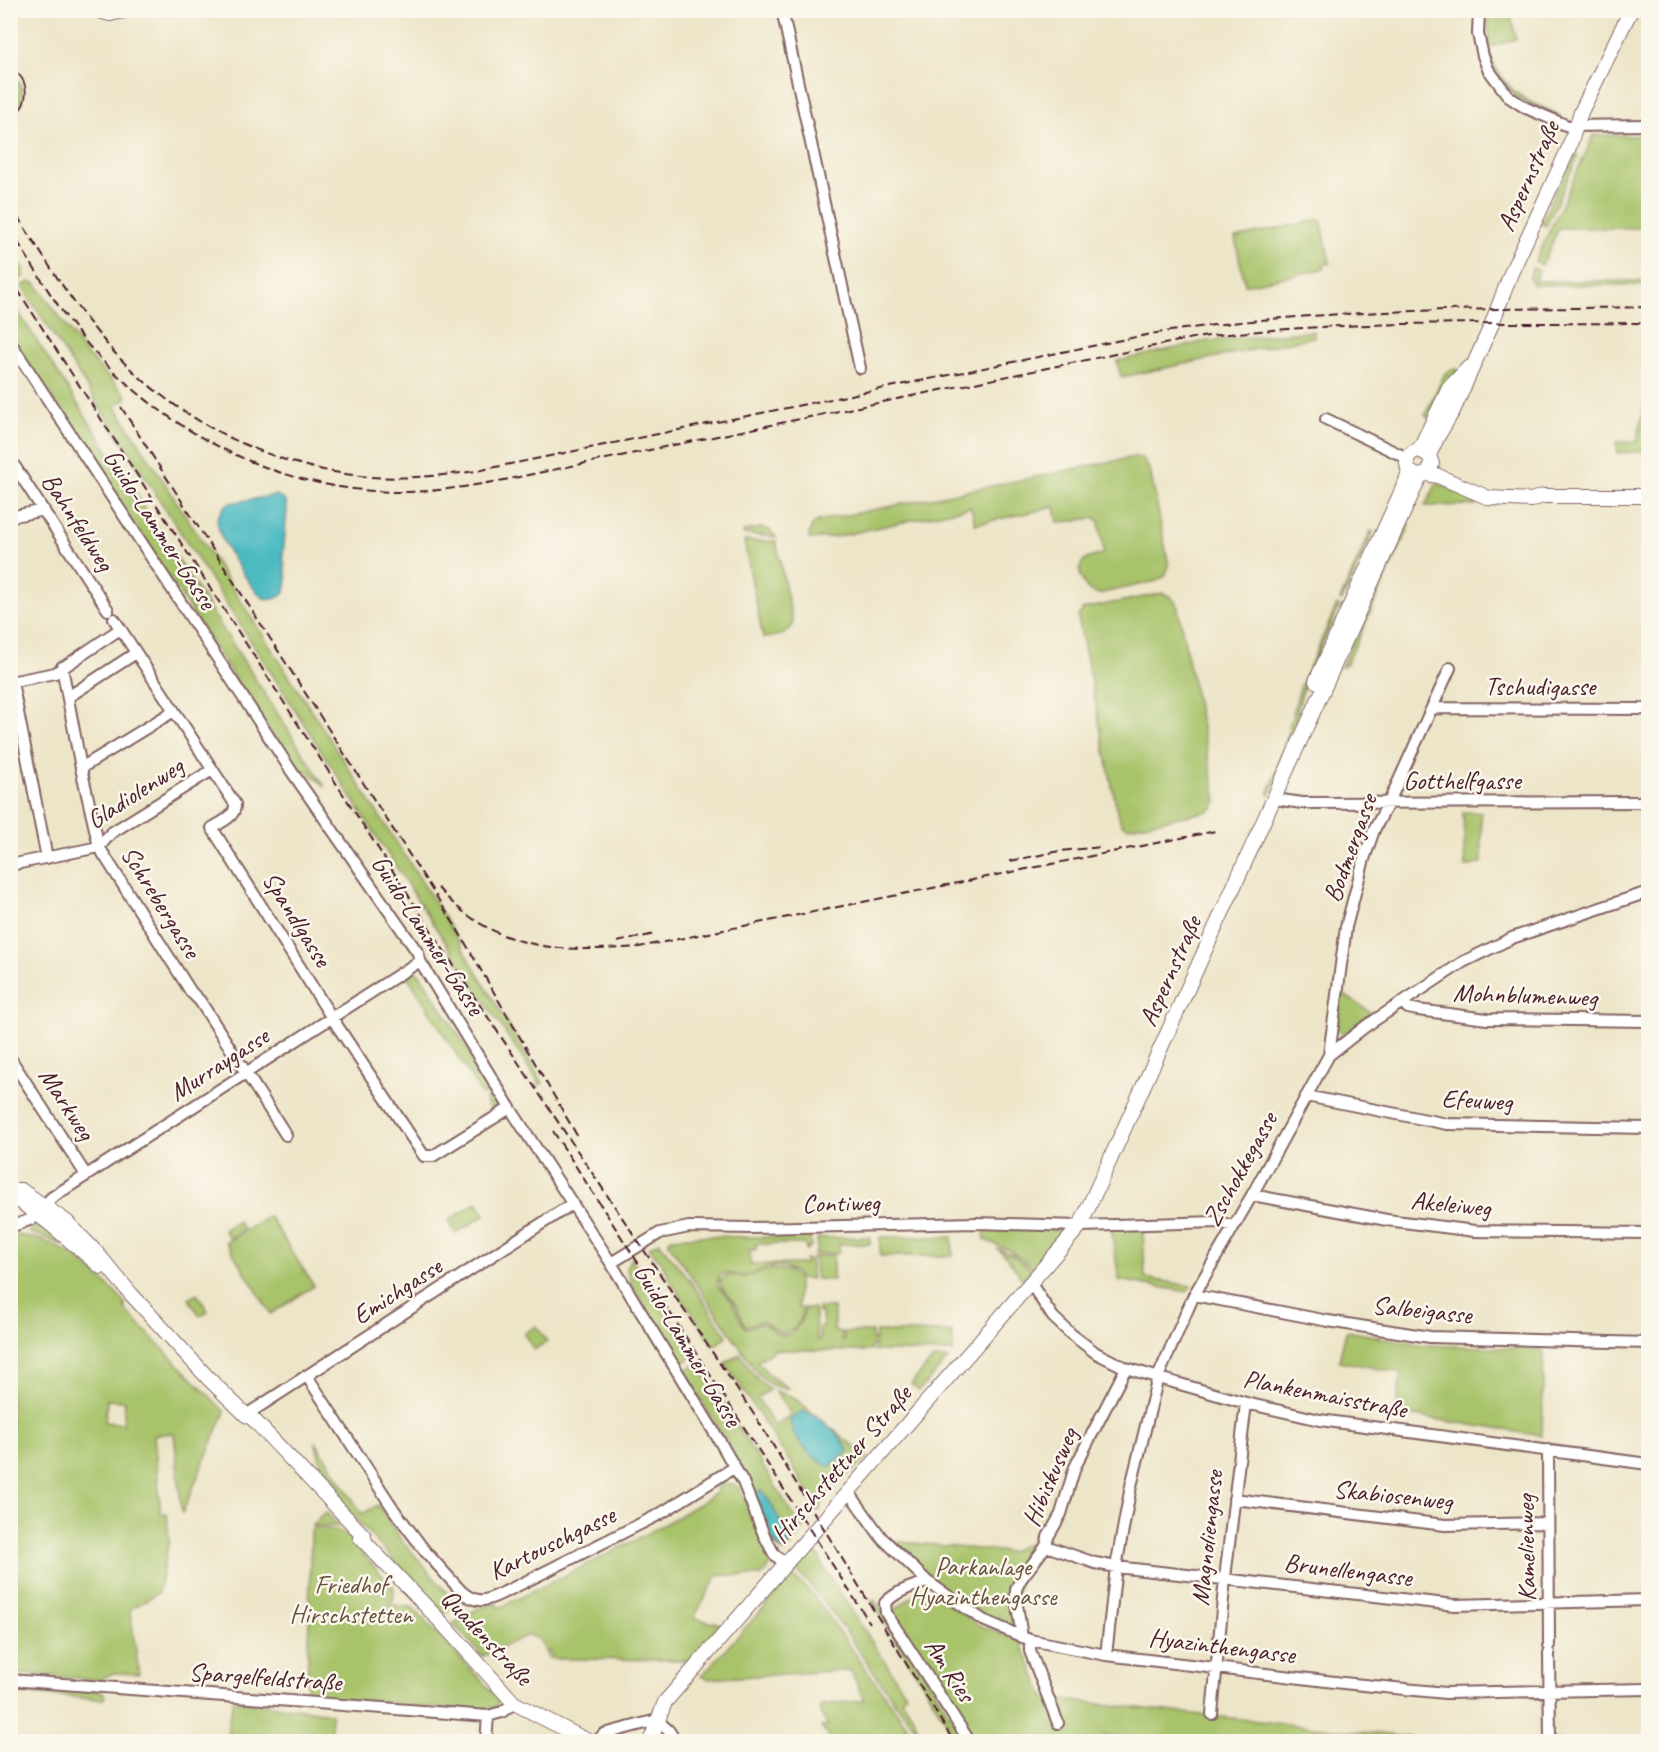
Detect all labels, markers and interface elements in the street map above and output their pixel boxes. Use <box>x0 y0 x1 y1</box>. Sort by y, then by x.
street label: Aspernstraße <box>1489 113 1568 236</box>
street label: Guido-Lammer-Gasse <box>96 443 225 617</box>
street label: Bahnfeldweg <box>34 467 123 579</box>
street label: Tschudigasse <box>1485 670 1598 703</box>
street label: Gladiolenweg <box>80 749 191 836</box>
street label: Gotthelfgasse <box>1403 764 1523 797</box>
street label: Bodmergasse <box>1315 787 1386 907</box>
street label: Schrebergasse <box>114 840 210 966</box>
street label: Guido-Lammer-Gasse <box>364 849 493 1023</box>
street label: Spandlgasse <box>255 865 340 974</box>
street label: Aspernstraße <box>1131 908 1210 1031</box>
street label: Mohnblumenweg <box>1452 976 1599 1014</box>
street label: Murraygasse <box>163 1018 277 1108</box>
street label: Markweg <box>31 1061 104 1148</box>
street label: Efeuweg <box>1441 1082 1515 1118</box>
street label: Zschokkegasse <box>1195 1104 1286 1232</box>
street label: Akeleiweg <box>1409 1183 1494 1225</box>
street label: Contiweg <box>802 1186 882 1220</box>
street label: Emichgasse <box>346 1249 449 1332</box>
street label: Guido-Lammer-Gasse <box>626 1257 750 1434</box>
street label: Salbeigasse <box>1371 1288 1475 1332</box>
street label: Plankenmaisstraße <box>1240 1362 1412 1426</box>
street label: Hirschstettner Straße <box>763 1376 920 1550</box>
street label: Hibiskusweg <box>1015 1421 1086 1531</box>
street label: Magnoliengasse <box>1184 1467 1231 1607</box>
street label: Skabiosenweg <box>1332 1472 1456 1518</box>
street label: Kamelienweg <box>1509 1493 1543 1602</box>
street label: Kartouschgasse <box>483 1498 622 1588</box>
street label: Brunellengasse <box>1282 1546 1415 1594</box>
park label: Parkanlage Hyazinthengasse <box>910 1550 1058 1613</box>
park label: Friedhof Hirschstetten <box>289 1568 414 1631</box>
street label: Quadenstraße <box>434 1582 542 1694</box>
street label: Hyazinthengasse <box>1147 1621 1298 1672</box>
street label: Am Ries <box>917 1632 984 1710</box>
street label: Spargelfeldstraße <box>188 1655 345 1699</box>

